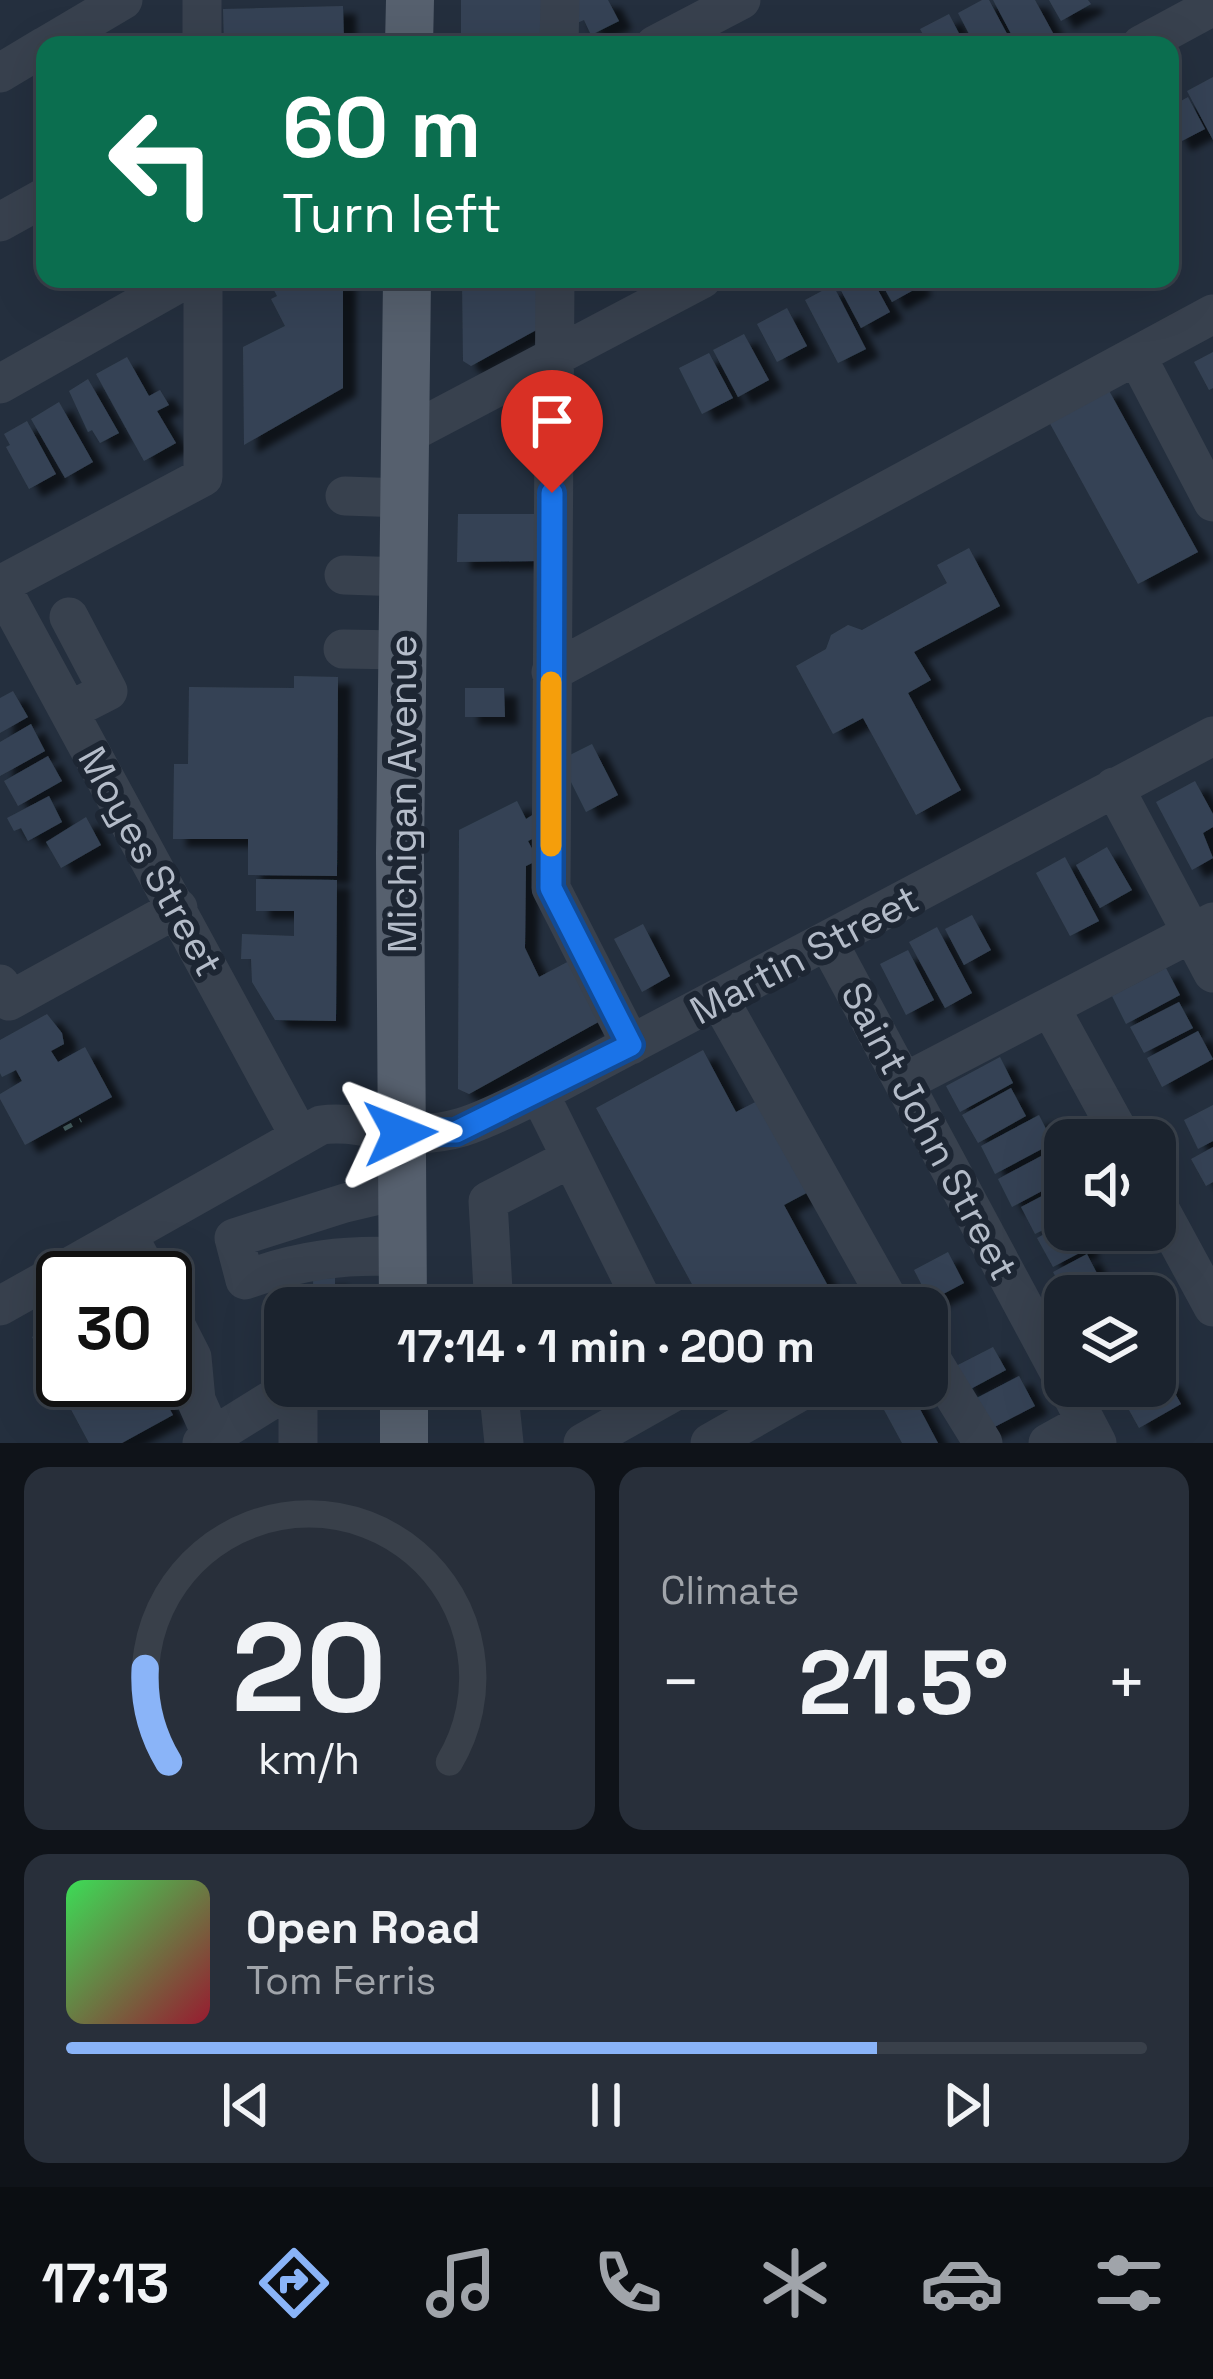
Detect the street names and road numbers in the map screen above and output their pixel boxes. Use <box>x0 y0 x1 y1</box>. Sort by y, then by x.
street label: Michigan Avenue <box>378 635 427 953</box>
street label: Moyes Street <box>67 738 234 984</box>
street label: Martin Street <box>682 874 927 1035</box>
street label: Saint John Street <box>830 974 1029 1289</box>

